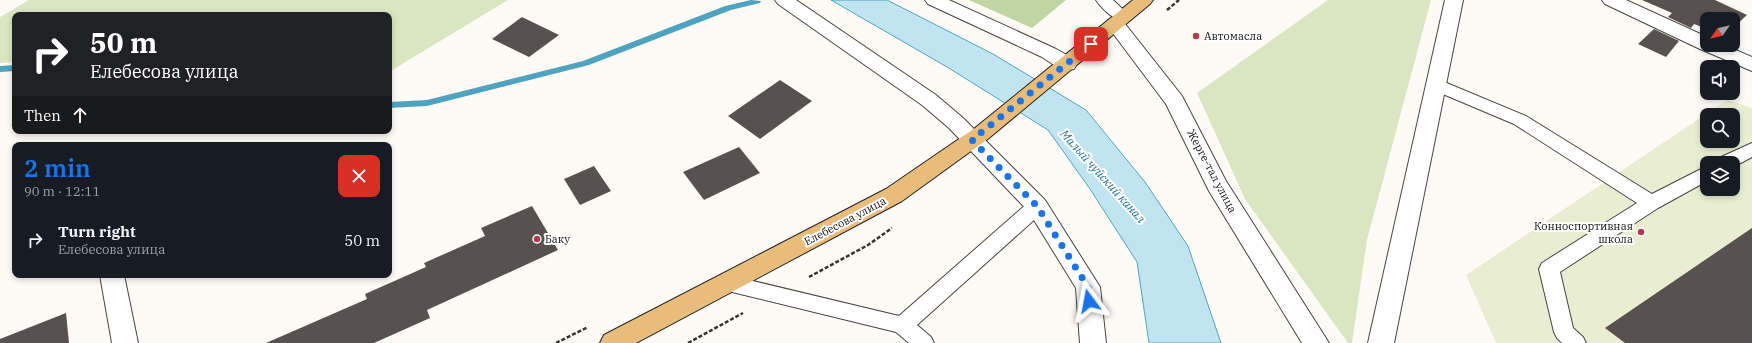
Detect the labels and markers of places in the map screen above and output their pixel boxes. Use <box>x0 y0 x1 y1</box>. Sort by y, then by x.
pin <box>1074 27 1108 61</box>
place label: Автомасла <box>1204 29 1262 43</box>
marker: Автомасла <box>1191 31 1201 41</box>
place label: Конноспортивная школа <box>1534 219 1633 246</box>
marker: Конноспортивная школа <box>1636 227 1646 237</box>
place label: Баку <box>545 232 570 246</box>
marker: Баку <box>532 234 542 244</box>

